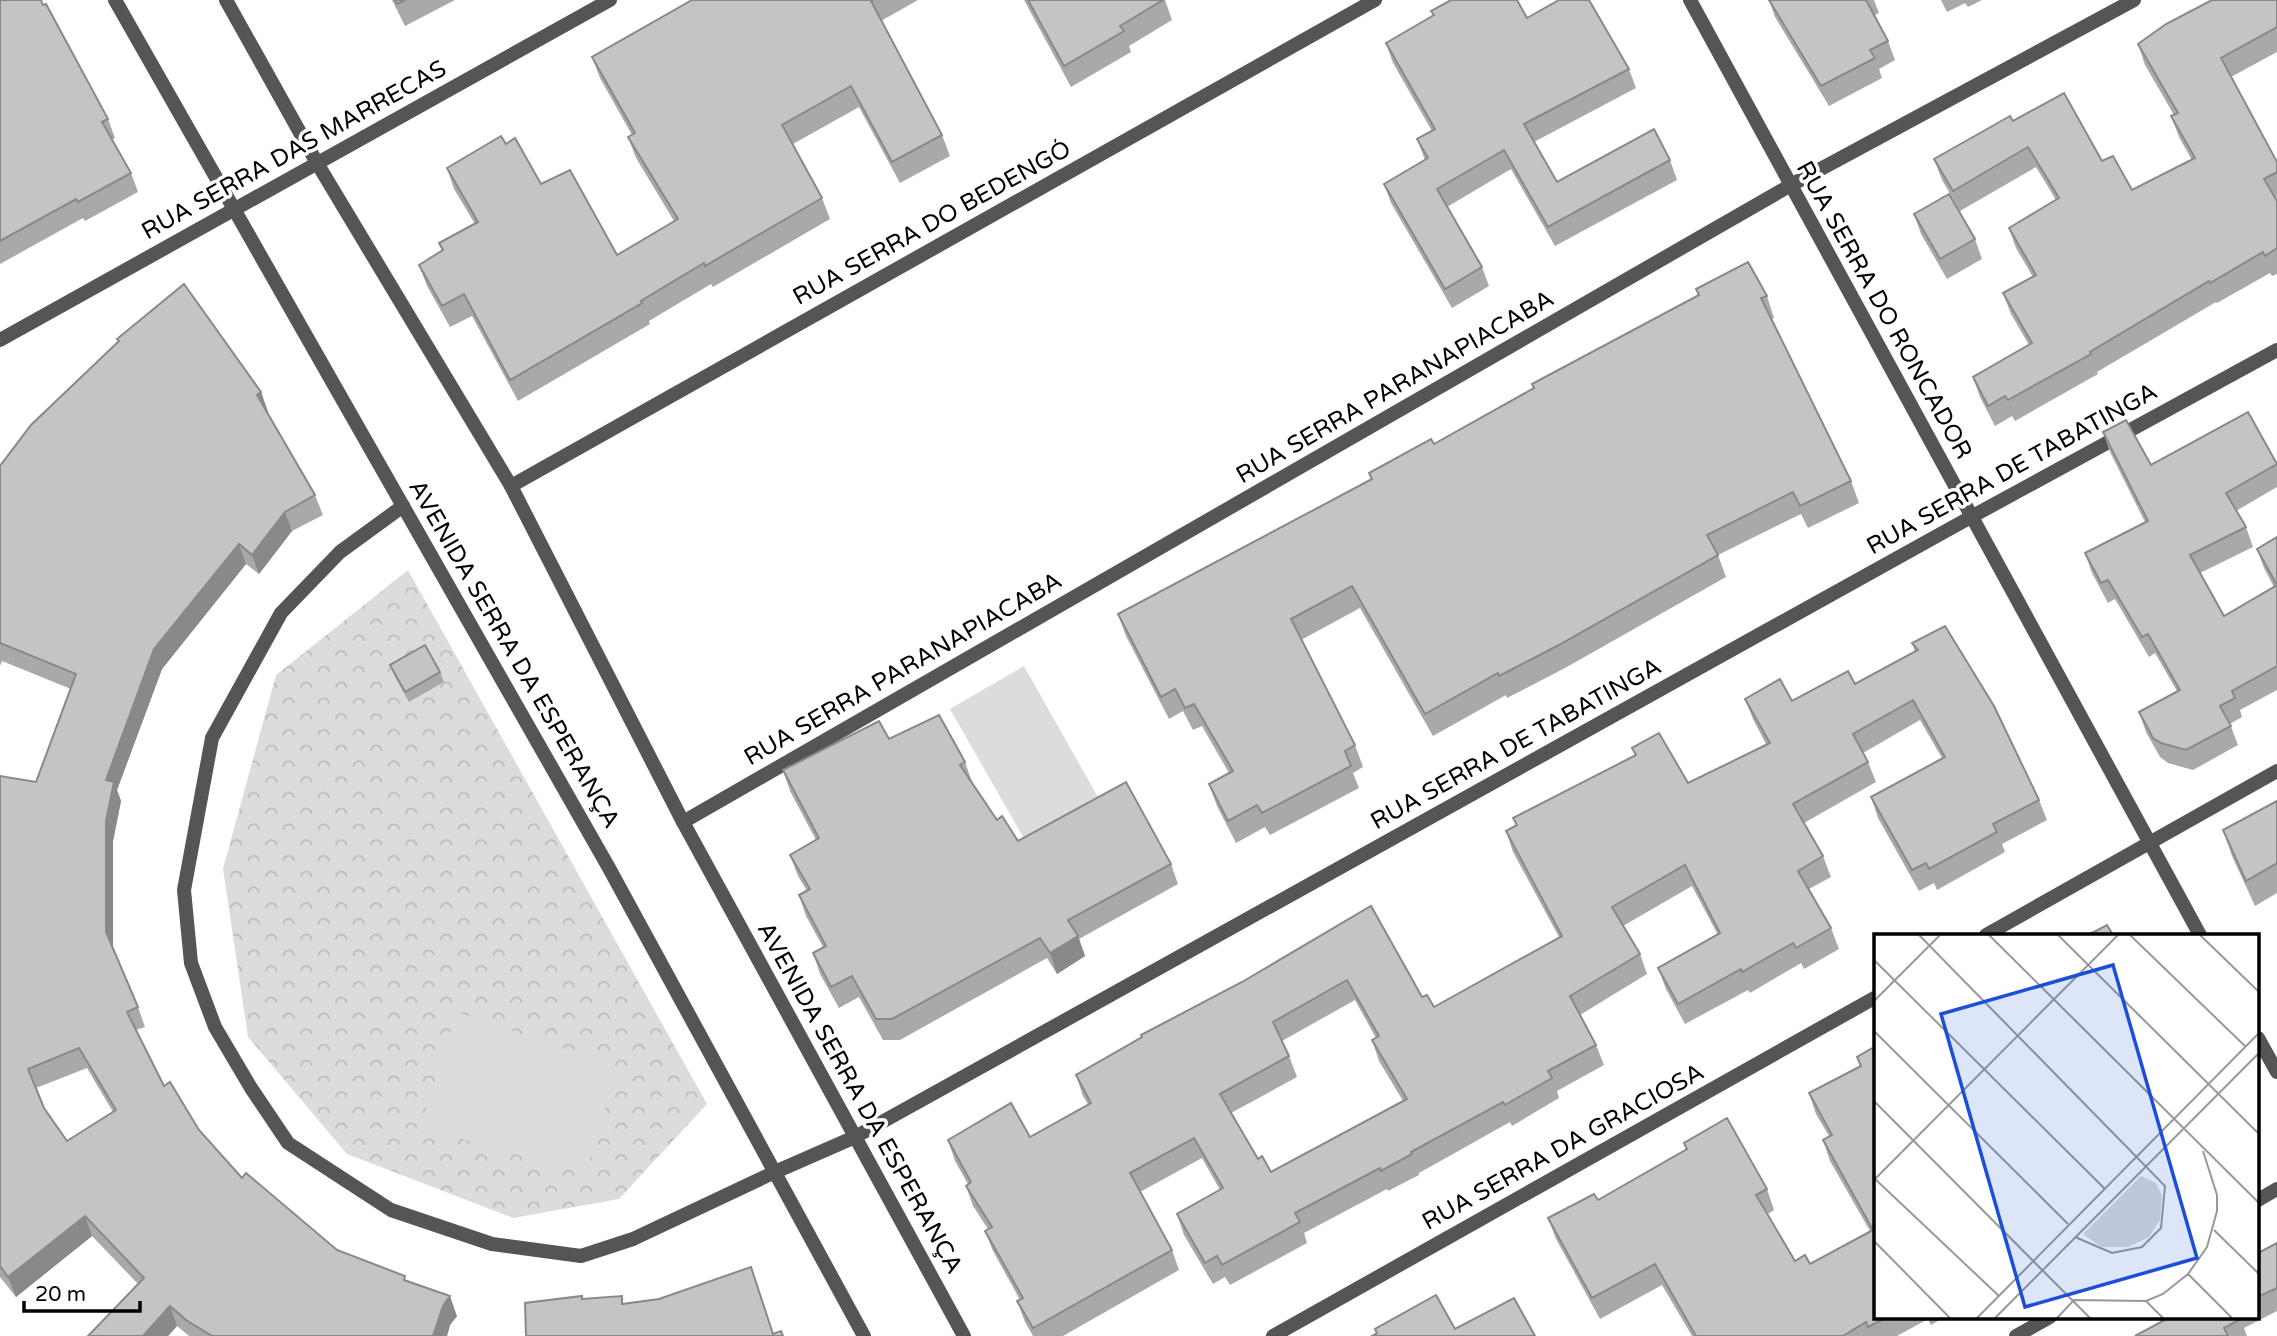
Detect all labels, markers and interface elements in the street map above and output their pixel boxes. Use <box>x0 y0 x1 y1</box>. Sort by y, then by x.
street label: RUA SERRA DAS MARRECAS <box>137 54 451 246</box>
street label: RUA SERRA DO BEDENGÓ <box>787 133 1076 312</box>
street label: RUA SERRA DO RONCADOR <box>1790 156 1978 464</box>
street label: RUA SERRA PARANAPIACABA <box>1231 284 1559 490</box>
street label: RUA SERRA DE TABATINGA <box>1862 377 2162 561</box>
street label: AVENIDA SERRA DA ESPERANÇA <box>402 475 626 833</box>
street label: RUA SERRA PARANAPIACABA <box>739 566 1067 772</box>
street label: RUA SERRA DE TABATINGA <box>1366 652 1666 836</box>
street label: AVENIDA SERRA DA ESPERANÇA <box>751 917 969 1279</box>
inset map <box>1874 934 2260 1318</box>
street label: RUA SERRA DA GRACIOSA <box>1417 1057 1709 1237</box>
scale bar <box>24 1270 140 1314</box>
text: 20 m <box>35 1282 86 1307</box>

